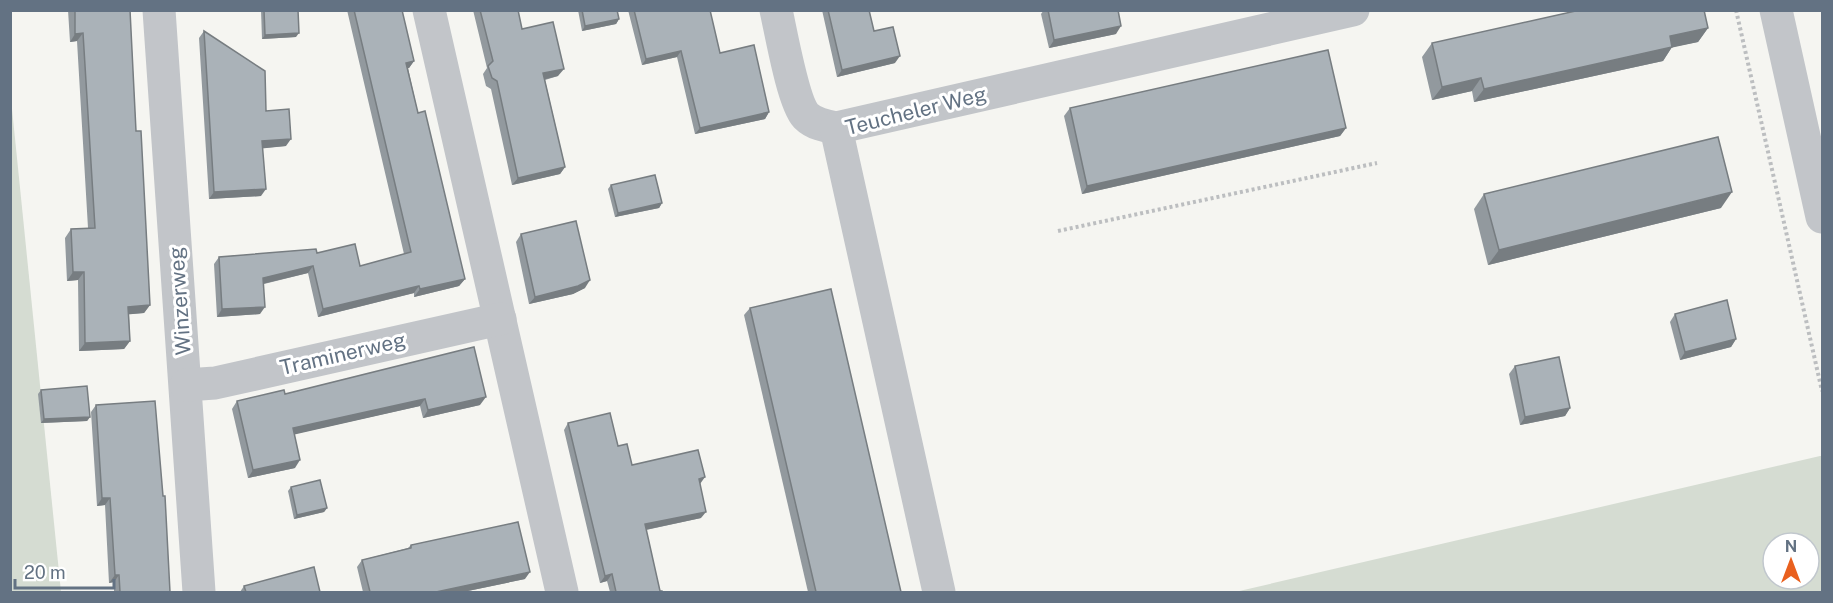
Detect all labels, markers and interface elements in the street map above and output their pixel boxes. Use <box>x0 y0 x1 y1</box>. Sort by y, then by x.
street label: Teucheler Weg <box>843 81 989 140</box>
street label: Winzerweg <box>163 246 196 356</box>
street label: Traminerweg <box>278 327 408 380</box>
north arrow <box>1761 531 1821 591</box>
text: N <box>1785 537 1797 556</box>
scale bar <box>15 552 114 590</box>
text: 20 m <box>24 562 66 583</box>

